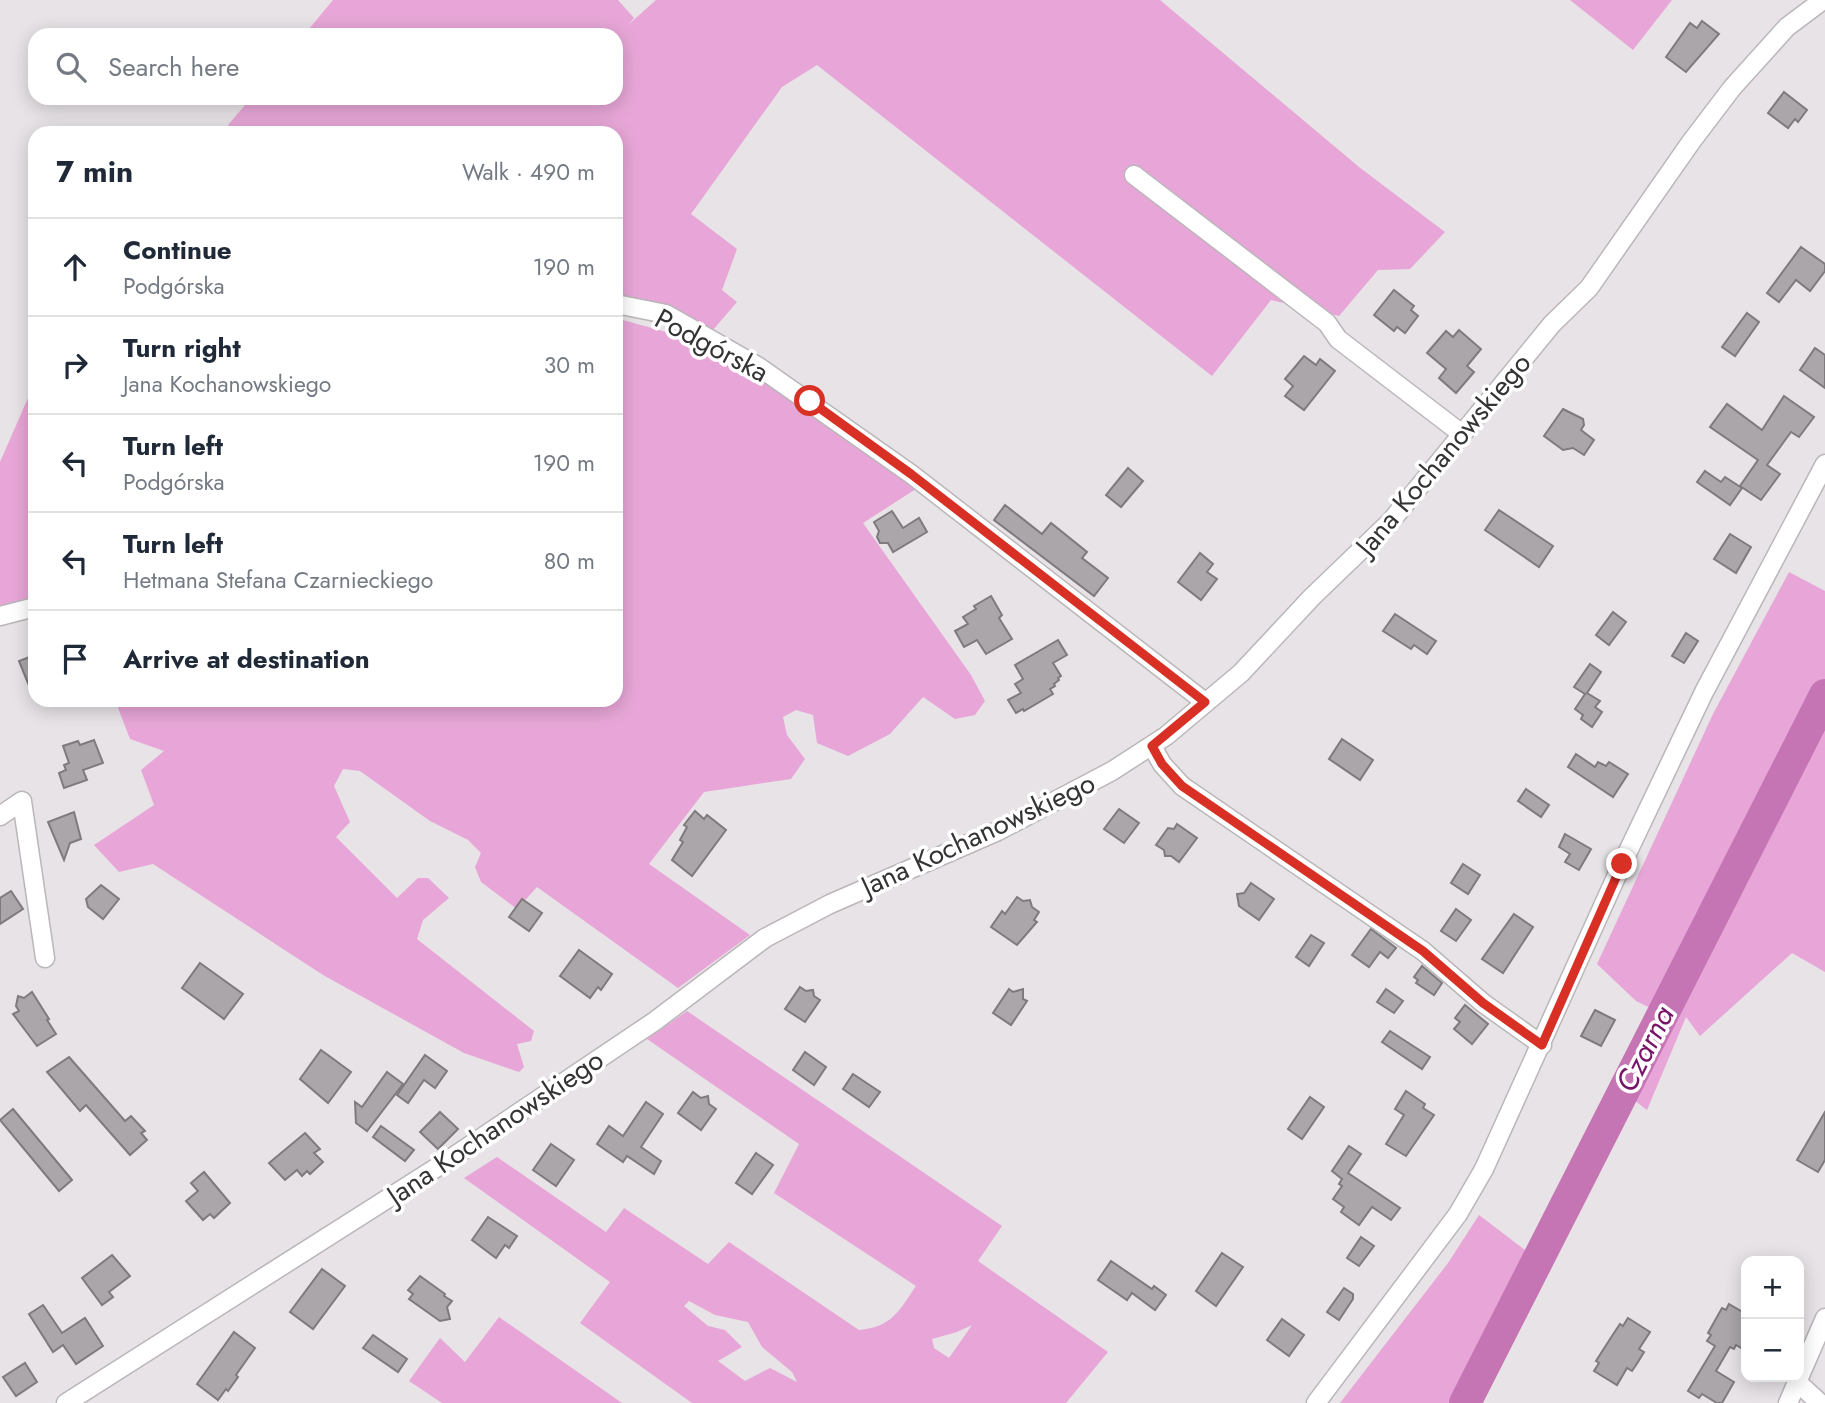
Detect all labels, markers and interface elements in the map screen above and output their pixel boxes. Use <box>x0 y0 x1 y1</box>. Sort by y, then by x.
search box <box>28 28 623 105</box>
icon: search <box>52 48 90 86</box>
text: Search here <box>108 48 240 86</box>
text: 7 min <box>56 150 133 193</box>
text: Walk · 490 m <box>462 155 595 189</box>
text: Continue <box>123 231 232 269</box>
icon: ahead <box>56 248 94 286</box>
text: 190 m <box>533 250 595 284</box>
text: Podgórska <box>123 269 225 303</box>
street label: Podgórska <box>648 298 776 393</box>
text: Turn right <box>123 329 241 367</box>
street label: Jana Kochanowskiego <box>1344 344 1541 568</box>
icon: right <box>56 346 94 384</box>
text: 30 m <box>544 348 595 382</box>
text: Jana Kochanowskiego <box>123 367 331 401</box>
route start <box>794 385 825 416</box>
text: Turn left <box>123 427 223 465</box>
icon: left <box>56 444 94 482</box>
text: 190 m <box>533 446 595 480</box>
text: Podgórska <box>123 465 225 499</box>
text: Turn left <box>123 525 223 563</box>
icon: left <box>56 542 94 580</box>
text: 80 m <box>544 544 595 578</box>
text: Hetmana Stefana Czarnieckiego <box>123 563 433 597</box>
icon: arrive <box>56 640 94 678</box>
text: Arrive at destination <box>123 640 370 678</box>
street label: Jana Kochanowskiego <box>851 762 1102 908</box>
route end <box>1606 848 1637 879</box>
water label: Czarna <box>1605 998 1685 1099</box>
street label: Jana Kochanowskiego <box>375 1039 612 1218</box>
map controls <box>1741 1256 1804 1382</box>
button: + <box>1741 1256 1804 1319</box>
button: − <box>1741 1319 1804 1382</box>

